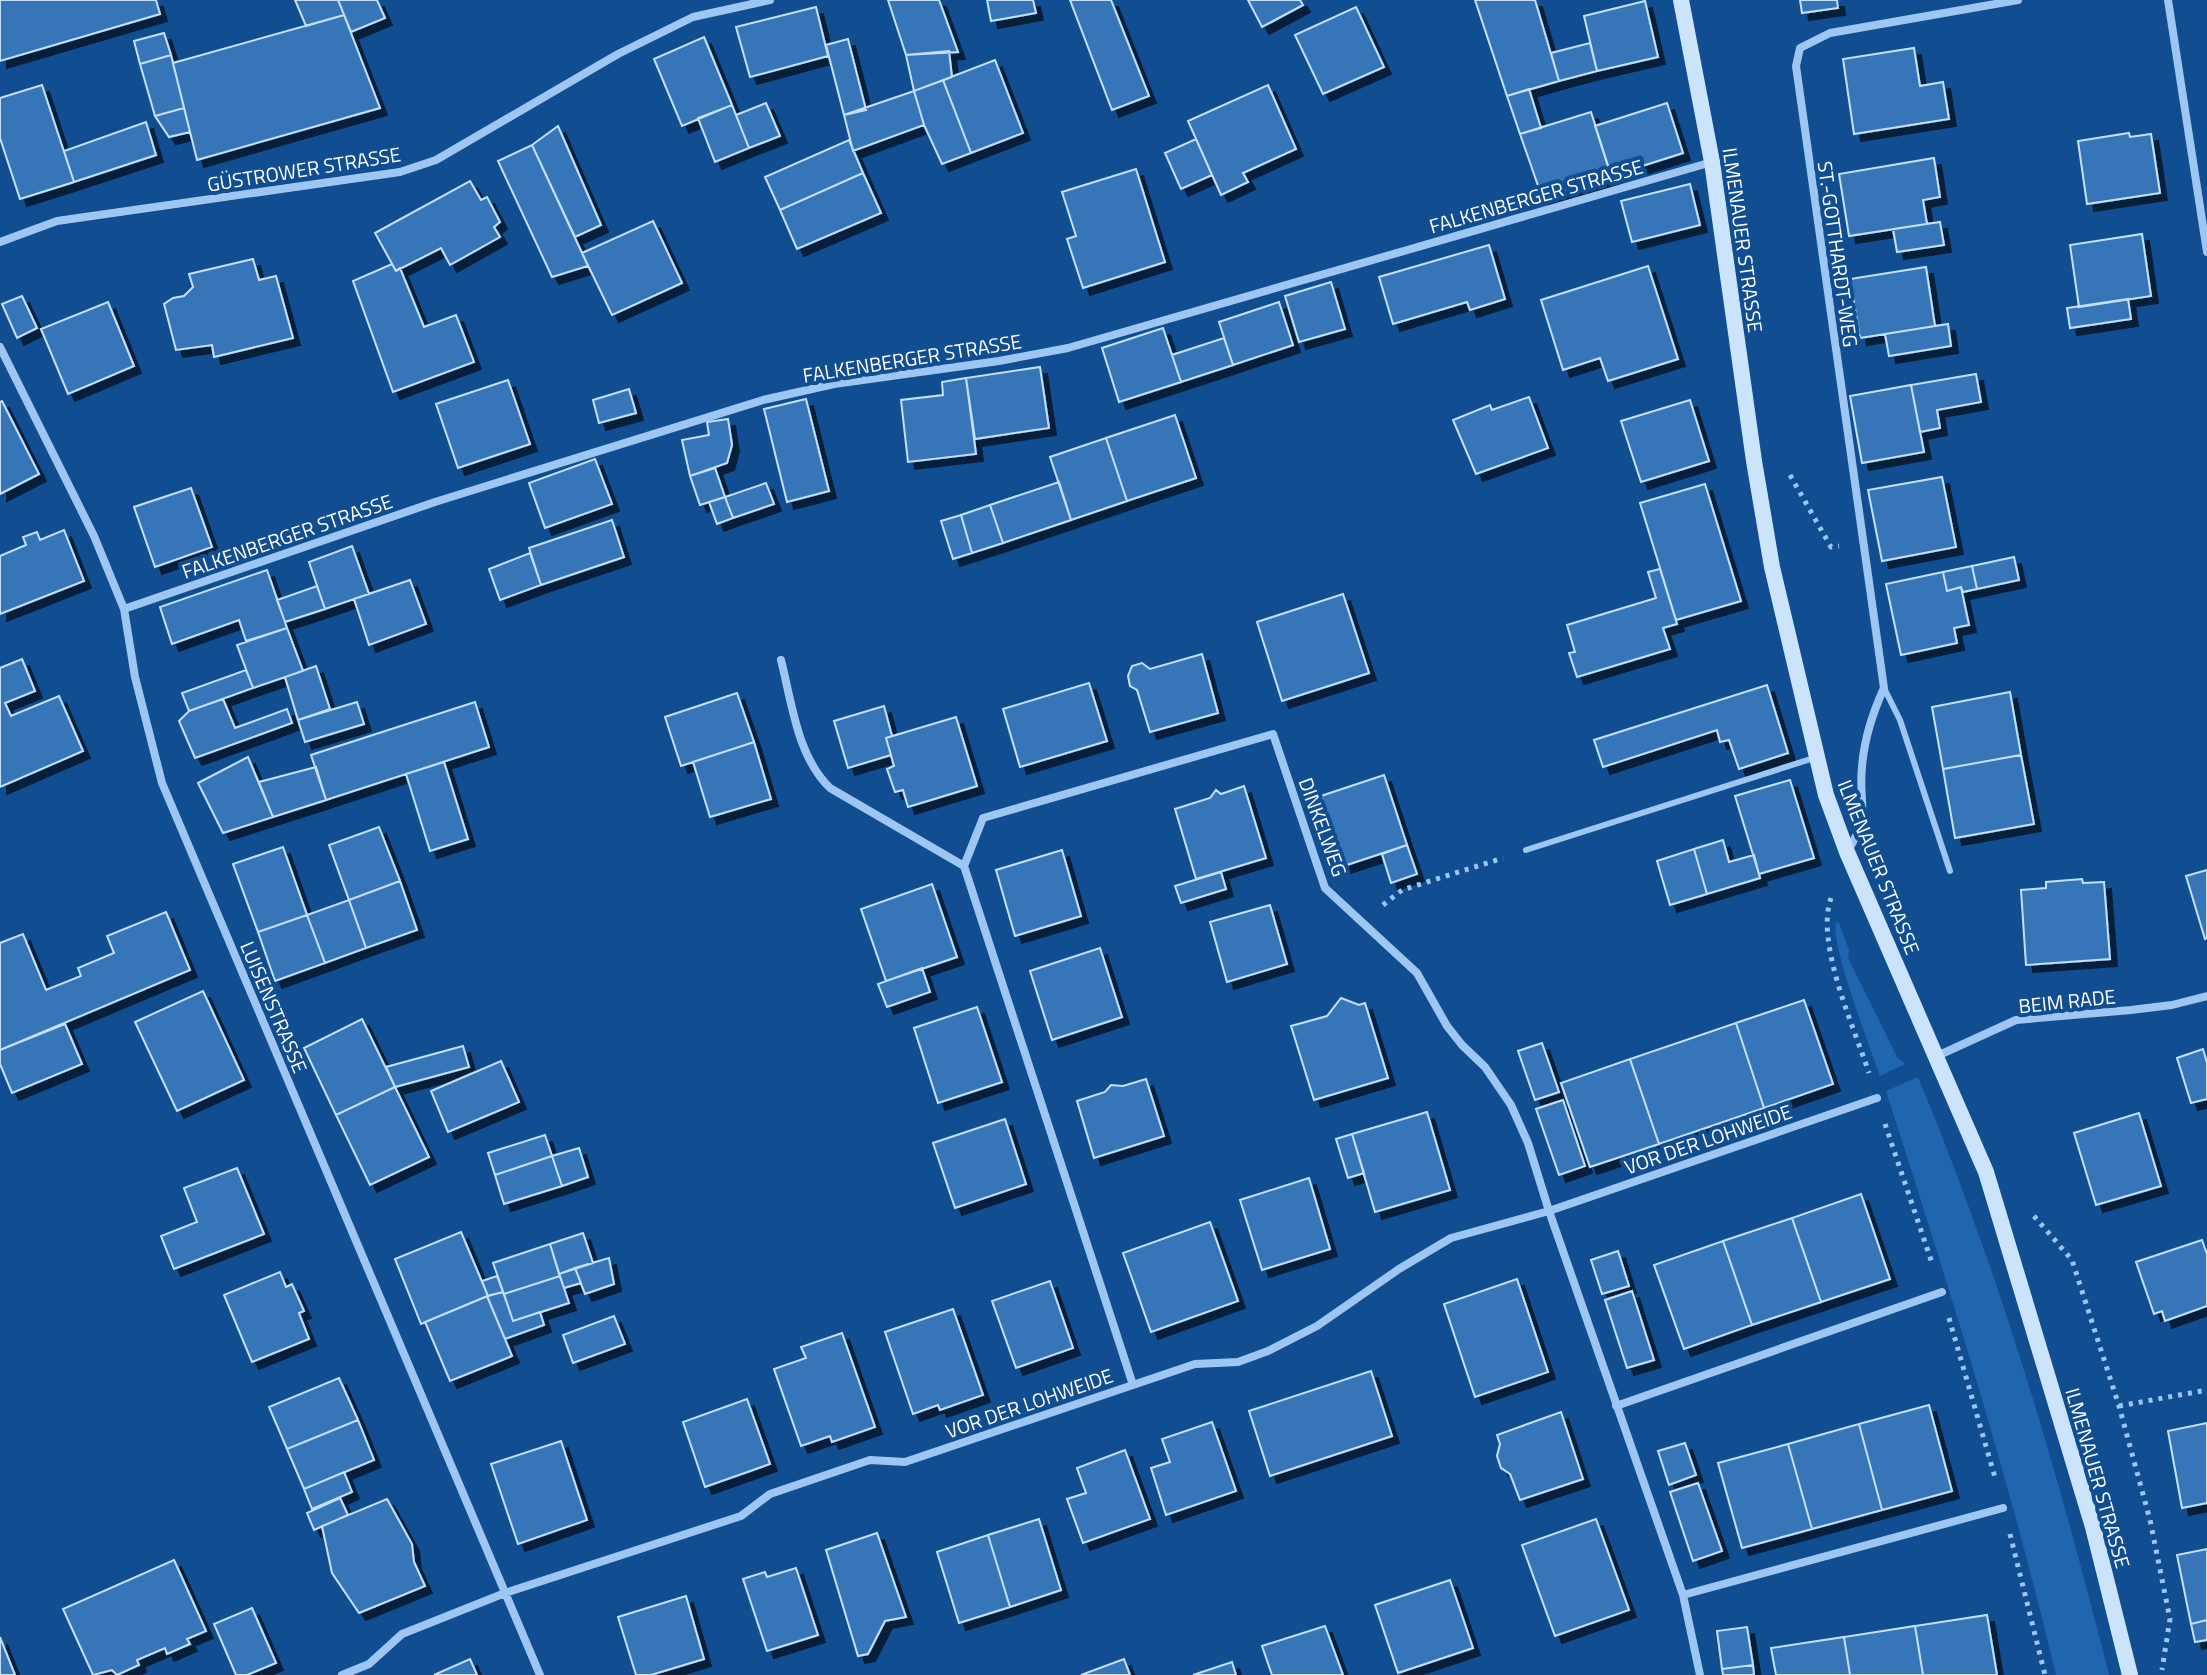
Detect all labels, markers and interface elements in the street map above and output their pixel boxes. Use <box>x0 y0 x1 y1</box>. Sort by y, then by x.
street label: GÜSTROWER STRASSE <box>205 138 403 200</box>
street label: ILMENAUER STRASSE <box>1715 146 1771 334</box>
street label: FALKENBERGER STRASSE <box>1425 151 1647 241</box>
street label: ST.-GOTTHARDT-WEG <box>1810 159 1866 349</box>
street label: FALKENBERGER STRASSE <box>800 325 1024 391</box>
street label: FALKENBERGER STRASSE <box>177 485 397 587</box>
street label: DINKELWEG <box>1291 773 1355 881</box>
street label: ILMENAUER STRASSE <box>1830 775 1928 959</box>
street label: LUISENSTRASSE <box>232 936 316 1078</box>
street label: BEIM RADE <box>2017 980 2117 1022</box>
street label: VOR DER LOHWEIDE <box>1620 1096 1796 1182</box>
street label: VOR DER LOHWEIDE <box>941 1360 1117 1446</box>
street label: ILMENAUER STRASSE <box>2057 1384 2139 1572</box>

